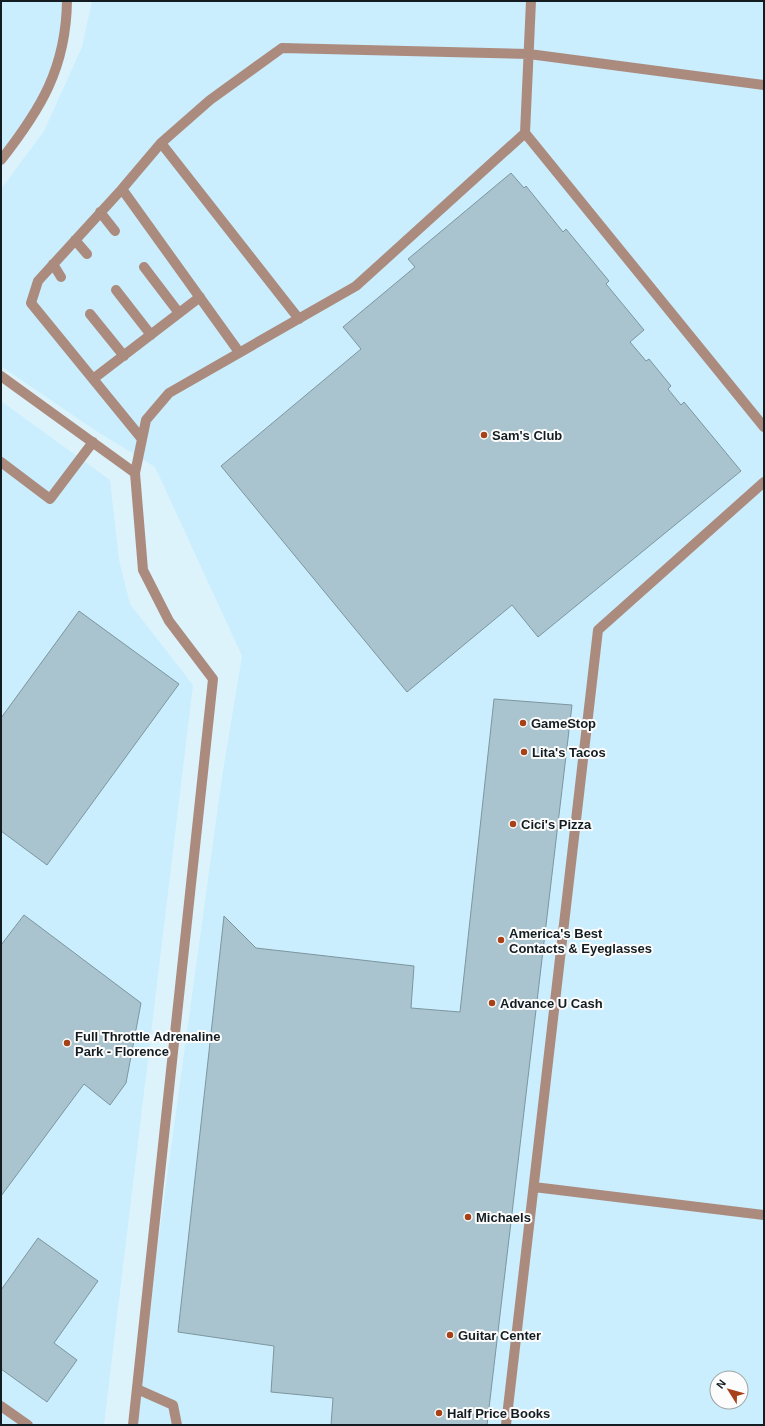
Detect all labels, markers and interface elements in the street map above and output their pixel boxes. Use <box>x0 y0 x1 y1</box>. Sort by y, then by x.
place label: Sam's Club <box>492 428 562 443</box>
marker: Sam's Club <box>479 430 489 440</box>
place label: GameStop <box>531 716 596 731</box>
marker: GameStop <box>518 718 528 728</box>
place label: Lita's Tacos <box>532 745 606 760</box>
marker: Lita's Tacos <box>519 747 529 757</box>
place label: Cici's Pizza <box>521 817 592 832</box>
marker: Cici's Pizza <box>508 819 518 829</box>
place label: America's Best Contacts & Eyeglasses <box>509 926 652 956</box>
marker: America's Best Contacts & Eyeglasses <box>496 935 506 945</box>
place label: Advance U Cash <box>500 996 603 1011</box>
marker: Advance U Cash <box>487 998 497 1008</box>
place label: Full Throttle Adrenaline Park - Florence <box>75 1029 220 1059</box>
marker: Full Throttle Adrenaline Park - Florence <box>62 1038 72 1048</box>
place label: Michaels <box>476 1210 531 1225</box>
marker: Michaels <box>463 1212 473 1222</box>
place label: Guitar Center <box>458 1328 541 1343</box>
marker: Guitar Center <box>445 1330 455 1340</box>
north arrow <box>709 1370 749 1410</box>
text: N <box>714 1377 728 1391</box>
place label: Half Price Books <box>447 1406 550 1421</box>
marker: Half Price Books <box>434 1408 444 1418</box>

